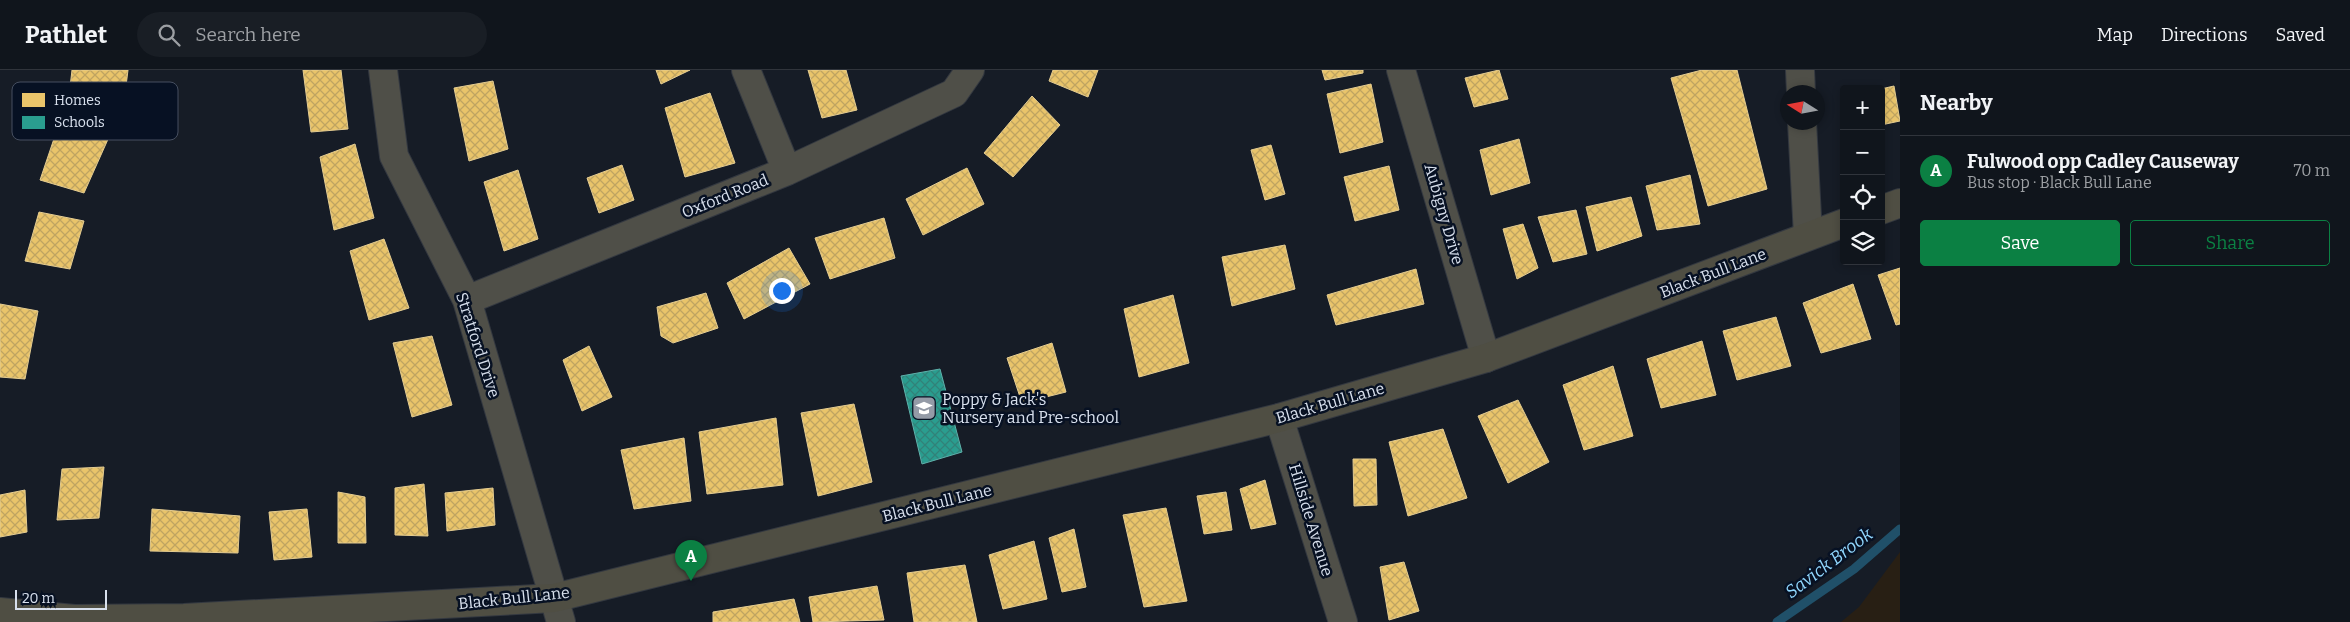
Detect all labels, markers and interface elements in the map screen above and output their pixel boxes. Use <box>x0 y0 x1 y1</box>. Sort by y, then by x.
search box <box>137 12 487 57</box>
text: Pathlet <box>25 21 107 49</box>
icon: search <box>155 21 183 49</box>
text: Search here <box>195 23 301 46</box>
text: Map <box>2097 24 2133 46</box>
text: Directions <box>2161 24 2248 46</box>
text: Saved <box>2276 24 2325 46</box>
legend <box>12 82 178 140</box>
north arrow <box>1780 85 1825 130</box>
map controls <box>1840 85 1885 265</box>
button: + <box>1840 85 1885 130</box>
text: Nearby <box>1920 90 1993 116</box>
text: Homes <box>54 92 101 109</box>
text: Schools <box>54 114 105 131</box>
button: − <box>1840 130 1885 175</box>
text: Fulwood opp Cadley Causeway <box>1967 150 2239 173</box>
street label: Aubigny Drive <box>1420 161 1468 267</box>
text: A <box>1930 161 1942 180</box>
text: 70 m <box>2294 161 2330 180</box>
street label: Oxford Road <box>679 170 772 222</box>
text: Bus stop · Black Bull Lane <box>1967 173 2152 192</box>
button: locate <box>1840 175 1885 220</box>
button: layers <box>1840 220 1885 265</box>
button: Save <box>1920 220 2120 266</box>
button: Share <box>2130 220 2330 266</box>
street label: Black Bull Lane <box>1657 244 1769 302</box>
your location <box>769 278 795 304</box>
street label: Stratford Drive <box>452 290 504 400</box>
street label: Black Bull Lane <box>1273 378 1387 428</box>
place label: Poppy & Jack's Nursery and Pre-school <box>942 390 1119 427</box>
school or university icon: Poppy & Jack's Nursery and Pre-school <box>911 395 937 421</box>
street label: Hillside Avenue <box>1285 461 1337 579</box>
street label: Black Bull Lane <box>880 480 994 526</box>
water label: Savick Brook <box>1781 523 1877 603</box>
pin: A <box>675 540 707 581</box>
street label: Black Bull Lane <box>457 583 571 613</box>
scale bar <box>15 587 108 610</box>
text: 20 m <box>22 590 55 607</box>

